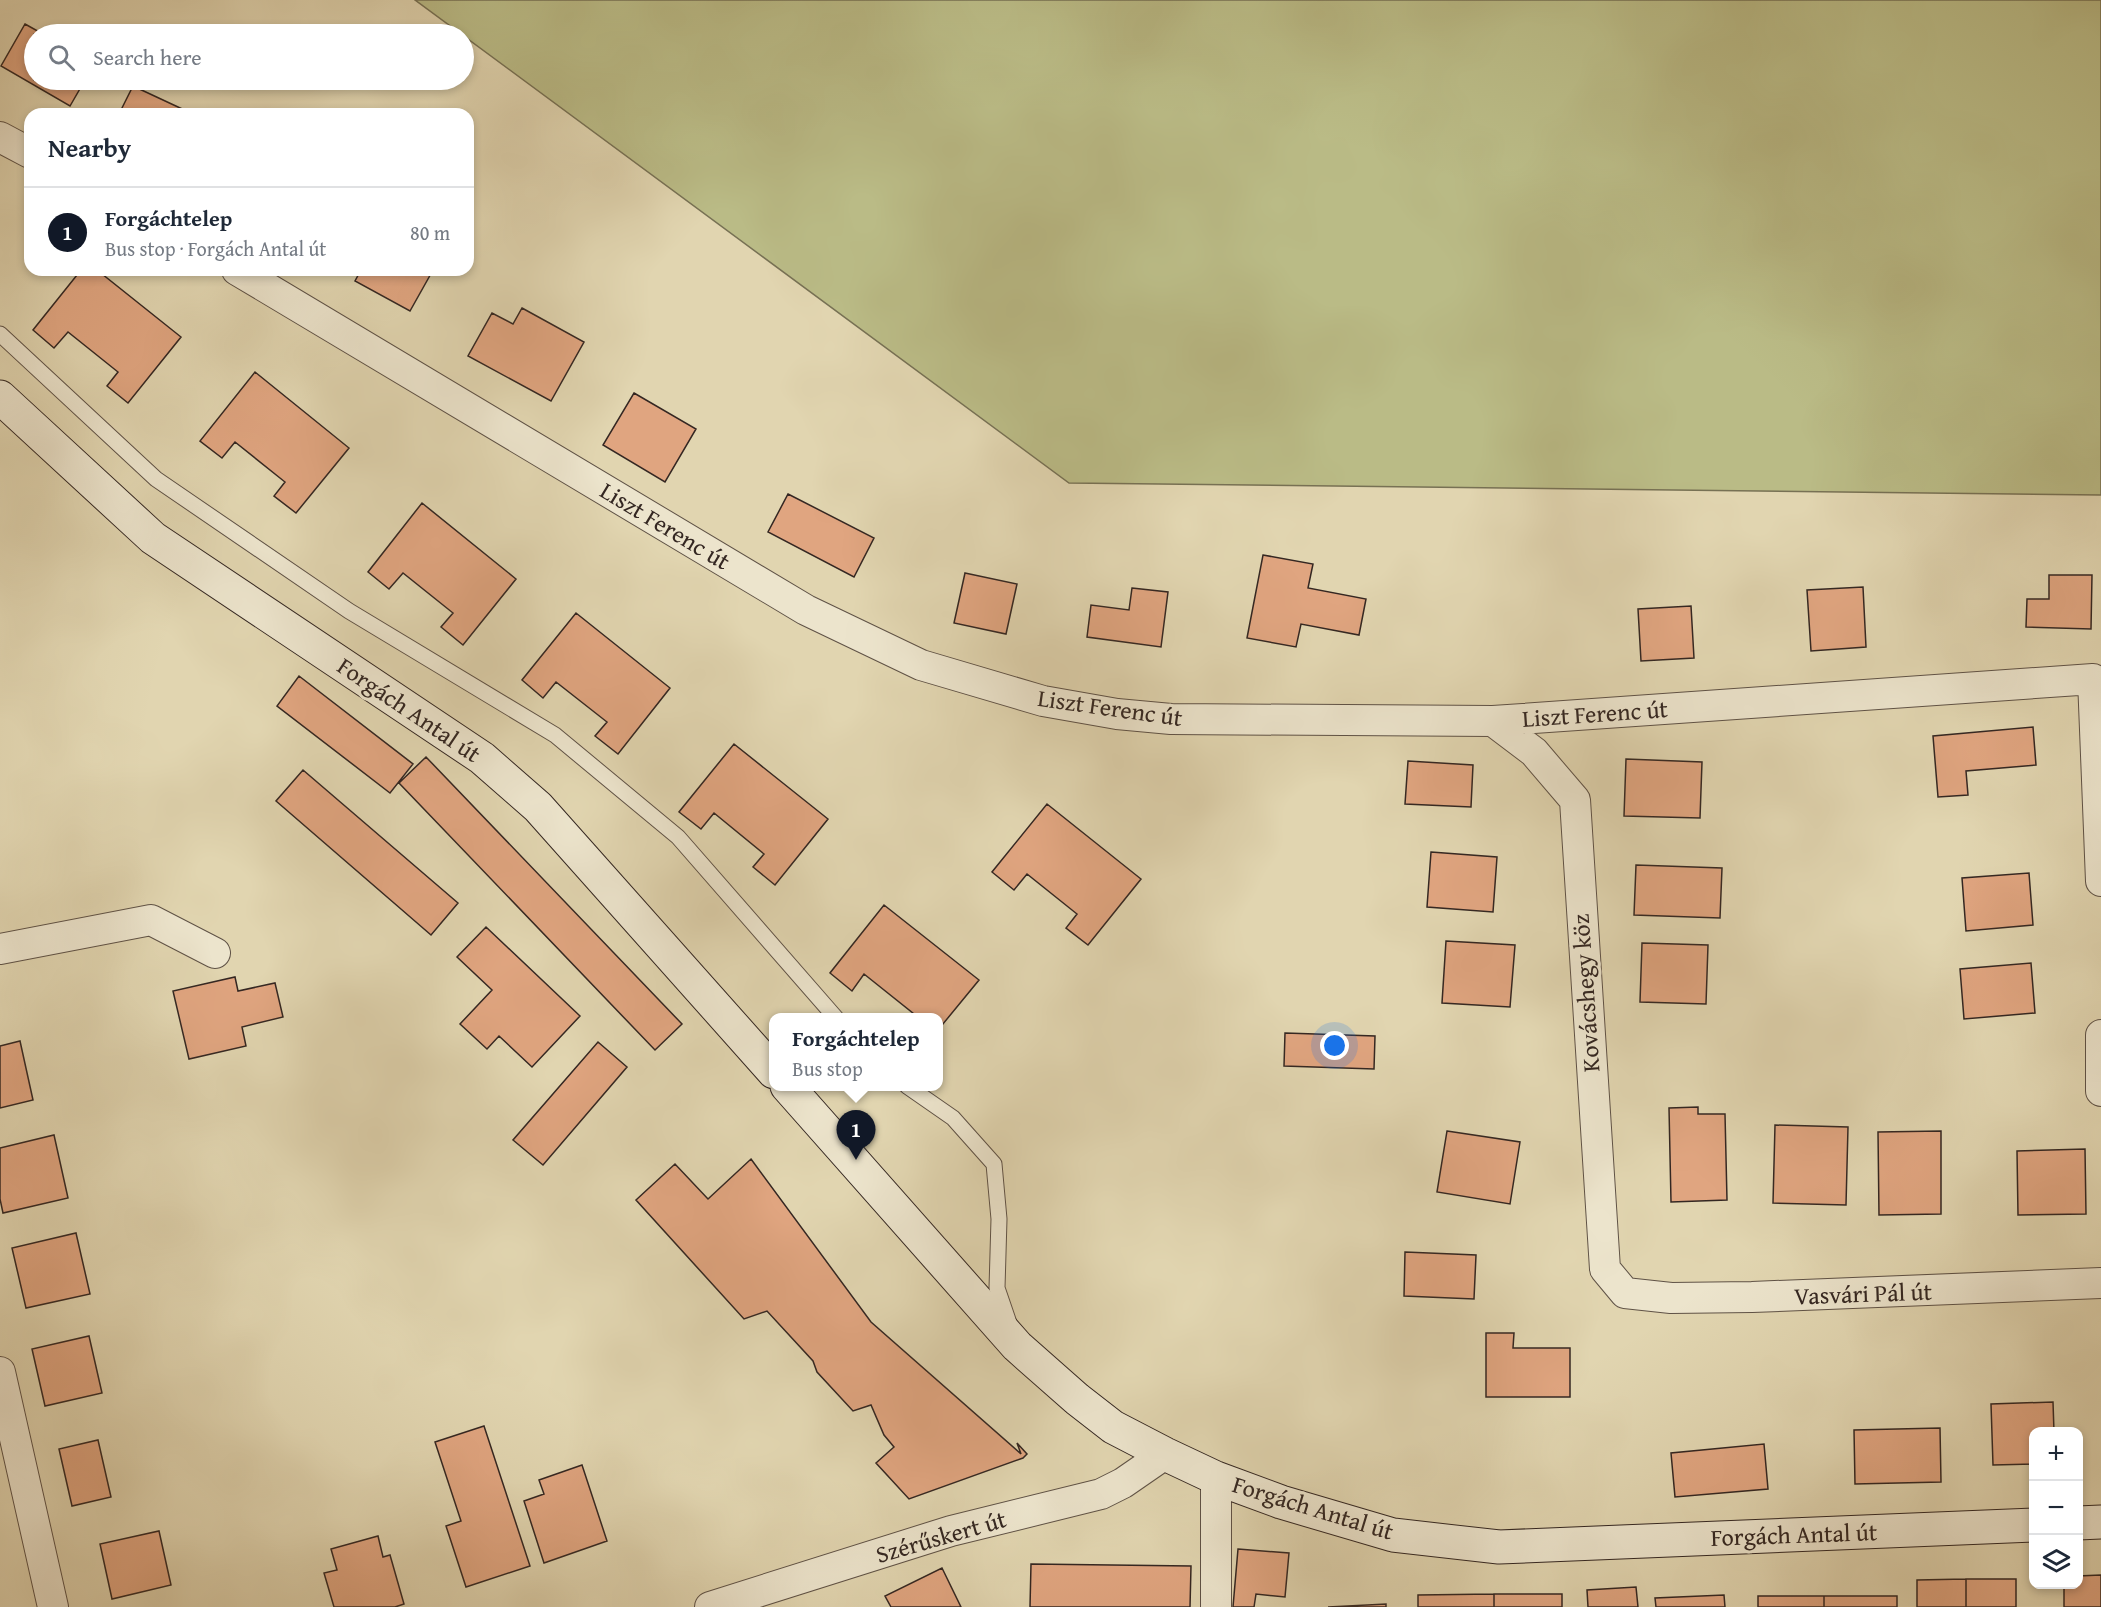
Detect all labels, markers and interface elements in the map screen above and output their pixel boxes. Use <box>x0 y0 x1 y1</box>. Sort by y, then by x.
search box <box>24 24 474 90</box>
icon: search <box>45 41 78 74</box>
text: Search here <box>93 41 202 73</box>
text: Nearby <box>48 128 131 167</box>
text: Forgáchtelep <box>105 202 232 234</box>
text: 1 <box>62 218 73 247</box>
text: 80 m <box>410 218 450 247</box>
text: Bus stop · Forgách Antal út <box>105 234 326 263</box>
street label: Liszt Ferenc út <box>594 473 737 578</box>
street label: Forgách Antal út <box>330 649 489 771</box>
street label: Liszt Ferenc út <box>1035 680 1185 735</box>
street label: Liszt Ferenc út <box>1521 691 1669 736</box>
street label: Kovácshegy köz <box>1563 913 1608 1073</box>
popup <box>769 1013 943 1091</box>
text: Forgáchtelep <box>792 1022 920 1054</box>
your location <box>1320 1031 1349 1060</box>
text: Bus stop <box>792 1054 863 1083</box>
pin: 1 <box>836 1110 876 1160</box>
street label: Vasvári Pál út <box>1793 1274 1933 1313</box>
map controls <box>2029 1427 2083 1589</box>
button: + <box>2029 1427 2083 1481</box>
street label: Forgách Antal út <box>1228 1466 1398 1549</box>
button: − <box>2029 1481 2083 1535</box>
street label: Szérűskert út <box>872 1501 1011 1572</box>
street label: Forgách Antal út <box>1710 1514 1878 1555</box>
button: layers <box>2029 1535 2083 1589</box>

